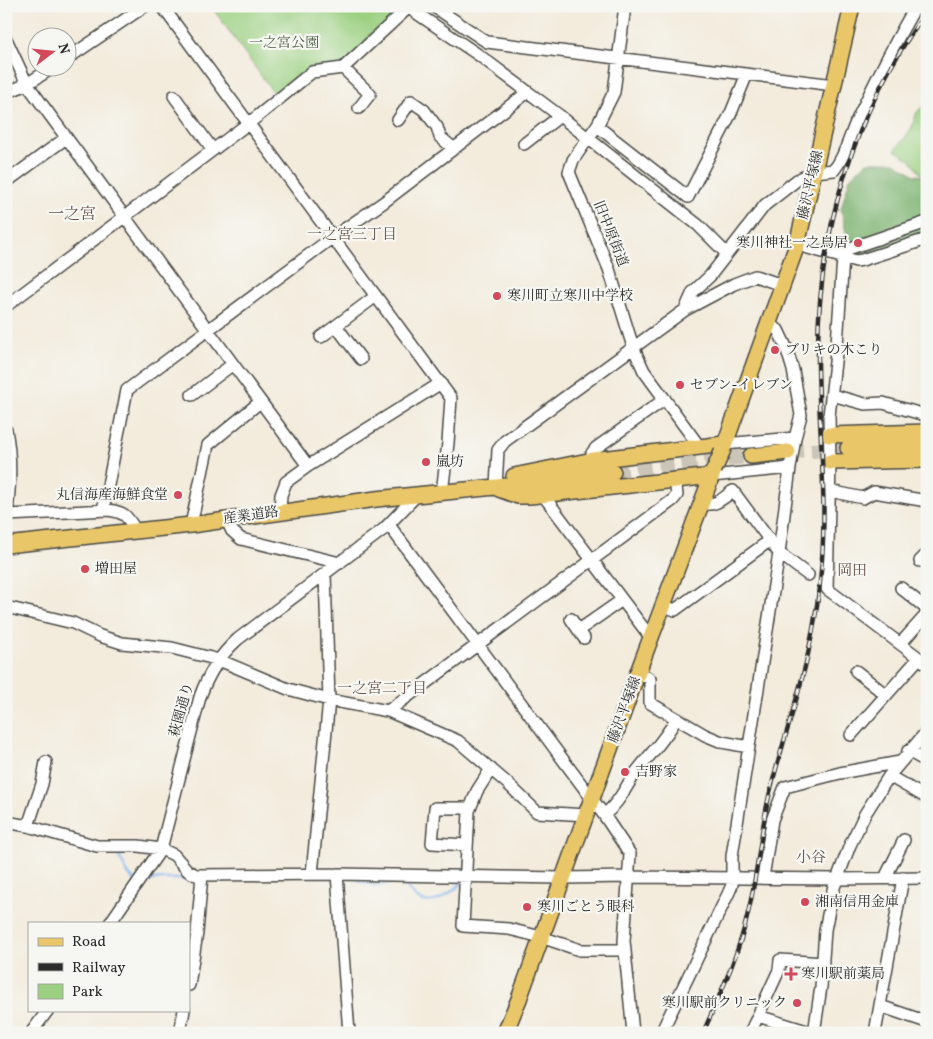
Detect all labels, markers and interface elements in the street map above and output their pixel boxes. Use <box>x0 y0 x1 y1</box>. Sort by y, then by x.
north arrow <box>28 28 78 78</box>
park label: 一之宮公園 <box>249 34 319 53</box>
text: N <box>53 41 74 56</box>
street label: 藤沢平塚線 <box>794 149 828 221</box>
street label: 旧中原街道 <box>588 198 632 270</box>
district label: 一之宮 <box>48 204 96 226</box>
district label: 一之宮三丁目 <box>307 225 397 246</box>
place label: 寒川神社一之鳥居 <box>736 234 848 253</box>
marker: 寒川神社一之鳥居 <box>852 237 864 249</box>
place label: 寒川町立寒川中学校 <box>507 287 633 306</box>
marker: 寒川町立寒川中学校 <box>491 290 503 302</box>
place label: ブリキの木こり <box>785 341 882 360</box>
marker: ブリキの木こり <box>769 344 781 356</box>
place label: セブン-イレブン <box>690 376 793 395</box>
marker: セブン-イレブン <box>674 379 686 391</box>
place label: 嵐坊 <box>436 453 464 472</box>
marker: 嵐坊 <box>420 456 432 468</box>
place label: 丸信海産海鮮食堂 <box>56 486 168 505</box>
marker: 丸信海産海鮮食堂 <box>172 489 184 501</box>
street label: 産業道路 <box>222 503 280 529</box>
place label: 増田屋 <box>95 560 137 579</box>
district label: 岡田 <box>837 561 867 582</box>
marker: 増田屋 <box>79 563 91 575</box>
street label: 藤沢平塚線 <box>604 674 646 746</box>
district label: 一之宮二丁目 <box>337 679 427 700</box>
street label: 萩園通り <box>165 680 199 740</box>
place label: 吉野家 <box>635 763 677 782</box>
marker: 吉野家 <box>619 766 631 778</box>
district label: 小谷 <box>796 848 826 869</box>
place label: 湘南信用金庫 <box>815 893 899 912</box>
marker: 湘南信用金庫 <box>799 896 811 908</box>
place label: 寒川ごとう眼科 <box>537 898 635 917</box>
marker: 寒川ごとう眼科 <box>521 901 533 913</box>
legend <box>28 922 190 1012</box>
text: Road <box>72 932 106 953</box>
text: Railway <box>72 958 125 979</box>
place label: 寒川駅前薬局 <box>801 965 885 984</box>
marker: 寒川駅前薬局 <box>785 968 797 980</box>
text: Park <box>72 982 103 1003</box>
place label: 寒川駅前クリニック <box>662 994 787 1013</box>
marker: 寒川駅前クリニック <box>791 997 803 1009</box>

